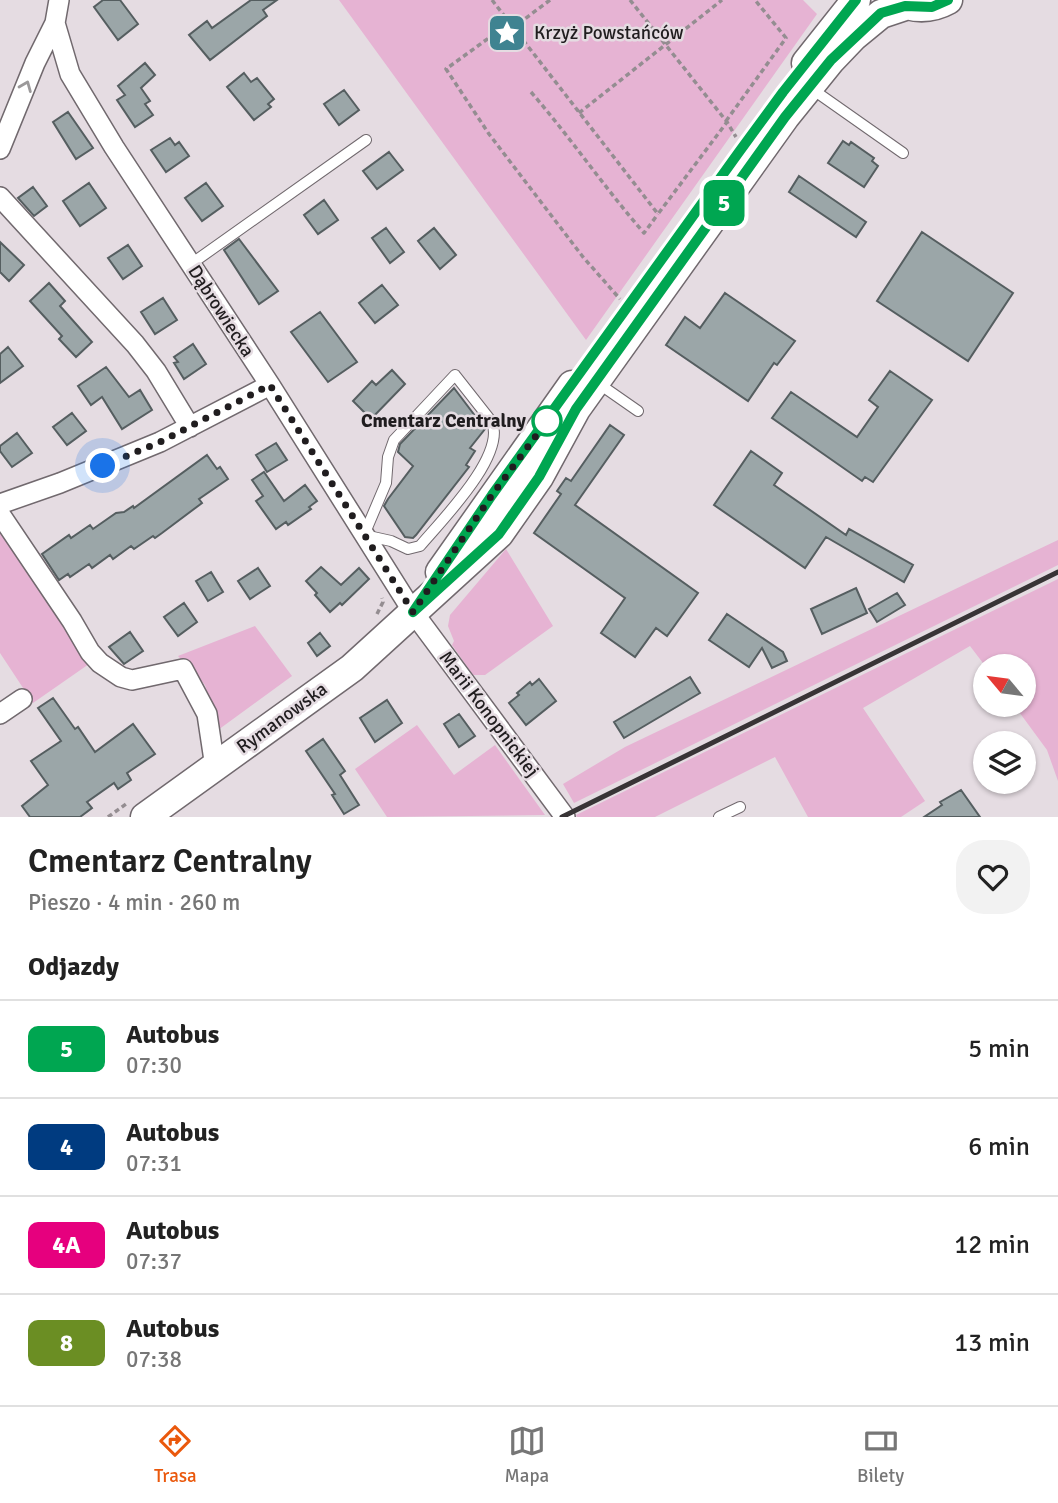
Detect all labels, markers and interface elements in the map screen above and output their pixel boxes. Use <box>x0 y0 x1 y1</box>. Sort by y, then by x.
place icon: Krzyż Powstańców <box>486 12 528 54</box>
place label: Krzyż Powstańców <box>534 21 684 45</box>
one-way arrow <box>18 80 32 93</box>
line badge: 5 <box>701 180 747 226</box>
text: 5 <box>718 188 730 218</box>
street label: Dąbrowiecka <box>182 260 260 362</box>
marker: Cmentarz Centralny <box>532 406 562 436</box>
place label: Cmentarz Centralny <box>361 409 527 433</box>
your location <box>85 448 120 483</box>
street label: Marii Konopnickiej <box>434 646 544 782</box>
north arrow <box>973 654 1036 718</box>
map controls <box>973 654 1036 794</box>
street label: Rymanowska <box>232 677 332 759</box>
button: layers <box>973 731 1036 794</box>
button: heart <box>956 840 1030 914</box>
text: Cmentarz Centralny <box>28 841 312 882</box>
text: Pieszo · 4 min · 260 m <box>28 888 240 917</box>
text: Odjazdy <box>28 951 119 983</box>
text: Autobus <box>126 1019 219 1051</box>
text: 5 min <box>968 1033 1030 1065</box>
text: 5 <box>60 1034 73 1064</box>
text: 07:30 <box>126 1051 182 1080</box>
text: Autobus <box>126 1117 219 1149</box>
text: 6 min <box>968 1131 1030 1163</box>
text: 4 <box>60 1132 73 1162</box>
text: 07:31 <box>126 1149 182 1178</box>
text: Autobus <box>126 1215 219 1247</box>
text: 12 min <box>954 1229 1030 1261</box>
text: 4A <box>52 1230 81 1260</box>
text: 07:37 <box>126 1247 182 1276</box>
text: Autobus <box>126 1313 219 1345</box>
text: 13 min <box>954 1327 1030 1359</box>
text: 8 <box>60 1328 73 1358</box>
text: 07:38 <box>126 1345 182 1374</box>
tab: Trasa <box>154 1422 197 1488</box>
tab: Mapa <box>505 1422 549 1488</box>
tab: Bilety <box>857 1422 904 1488</box>

